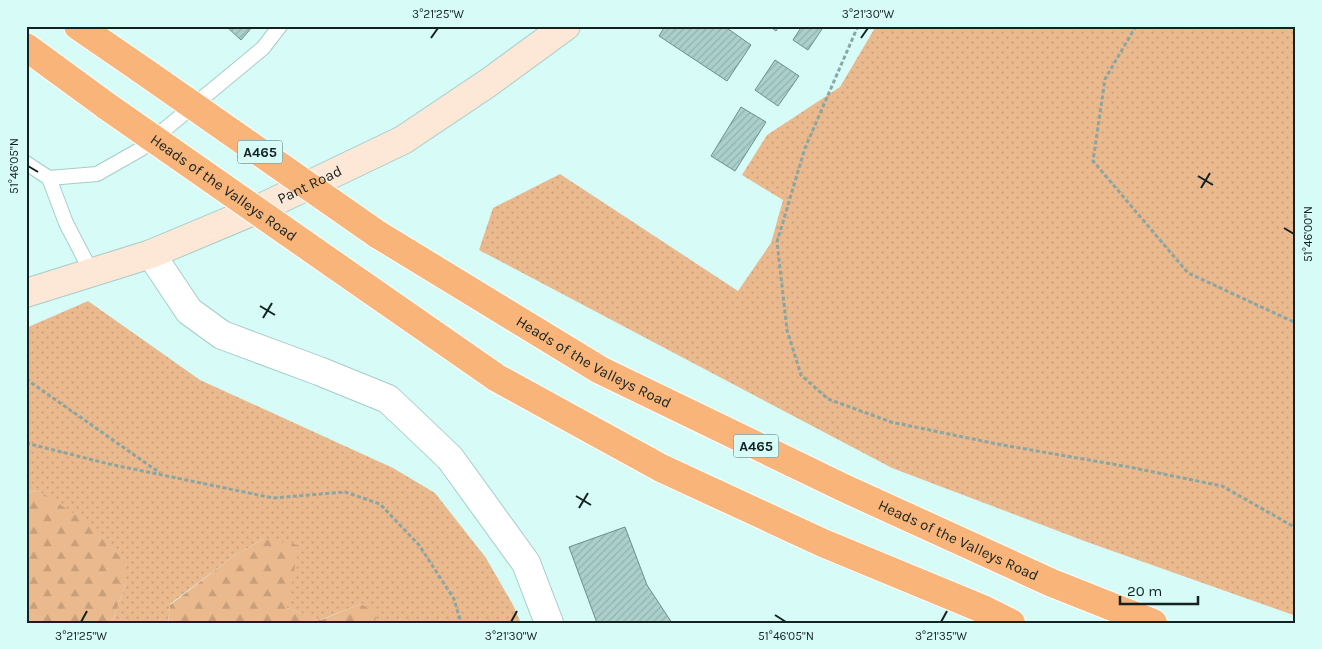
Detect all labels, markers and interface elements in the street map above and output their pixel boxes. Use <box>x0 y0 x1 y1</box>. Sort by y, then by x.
text: 3°21'25"W <box>412 7 464 21</box>
text: 3°21'30"W <box>842 7 894 21</box>
street label: Heads of the Valleys Road <box>147 130 300 245</box>
text: 51°46'05"N <box>7 138 21 194</box>
road number: A465 <box>238 140 282 163</box>
street label: Pant Road <box>274 162 345 208</box>
text: 51°46'00"N <box>1301 206 1315 262</box>
street label: Heads of the Valleys Road <box>513 312 674 412</box>
road number: A465 <box>734 434 778 458</box>
street label: Heads of the Valleys Road <box>875 496 1042 585</box>
scale bar <box>1120 574 1197 606</box>
text: 20 m <box>1127 582 1162 600</box>
text: 3°21'25"W <box>55 629 107 643</box>
text: 3°21'30"W <box>485 629 537 643</box>
text: 51°46'05"N <box>758 629 814 643</box>
text: 3°21'35"W <box>915 629 967 643</box>

